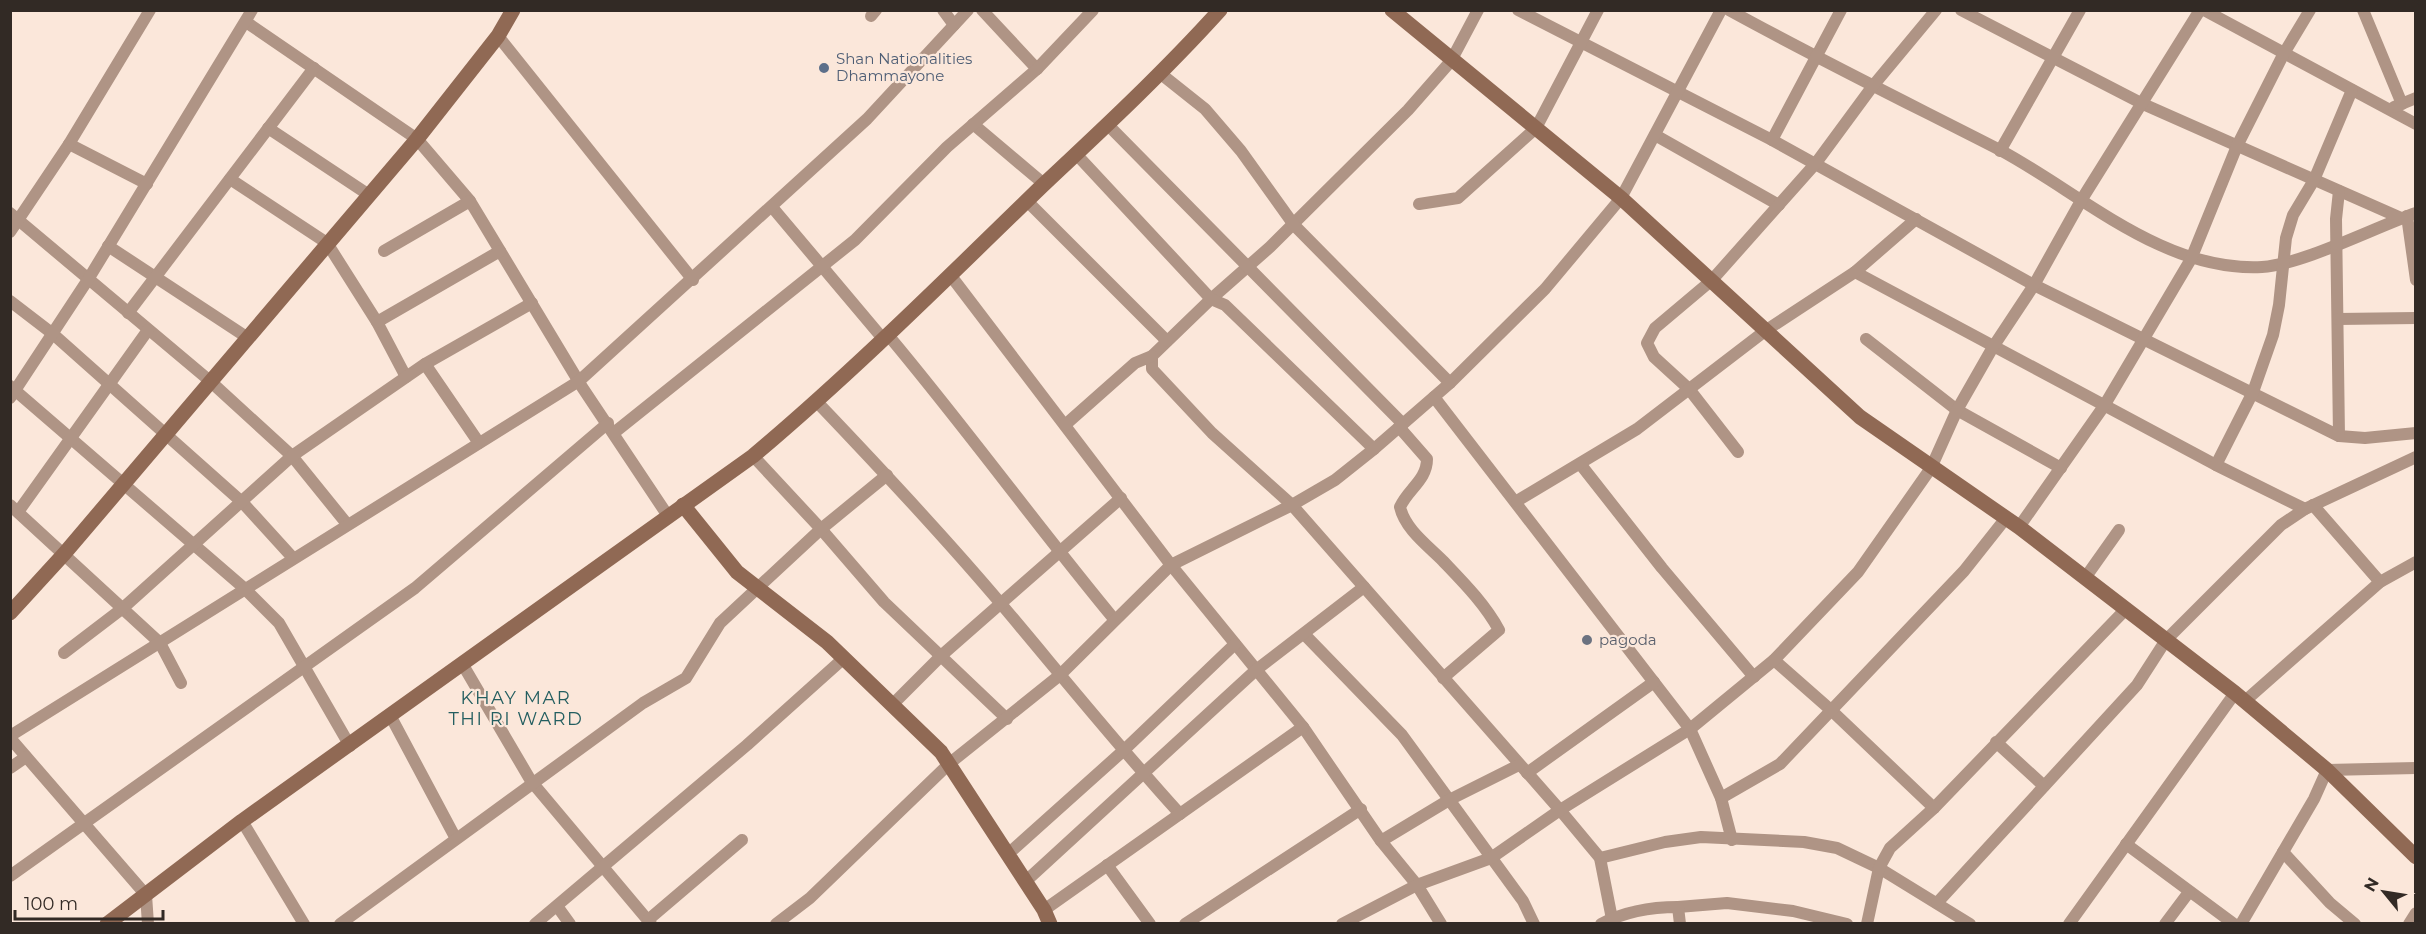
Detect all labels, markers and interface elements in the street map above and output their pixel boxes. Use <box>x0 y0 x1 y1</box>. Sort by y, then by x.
place label: Shan Nationalities Dhammayone <box>836 49 972 85</box>
marker: Shan Nationalities Dhammayone <box>817 61 831 75</box>
place label: pagoda <box>1599 630 1657 649</box>
marker: pagoda <box>1580 633 1594 647</box>
district label: KHAY MAR THI RI WARD <box>449 687 583 730</box>
north arrow <box>2354 862 2414 922</box>
text: N <box>2360 874 2383 895</box>
scale bar <box>15 883 164 921</box>
text: 100 m <box>24 893 78 915</box>

